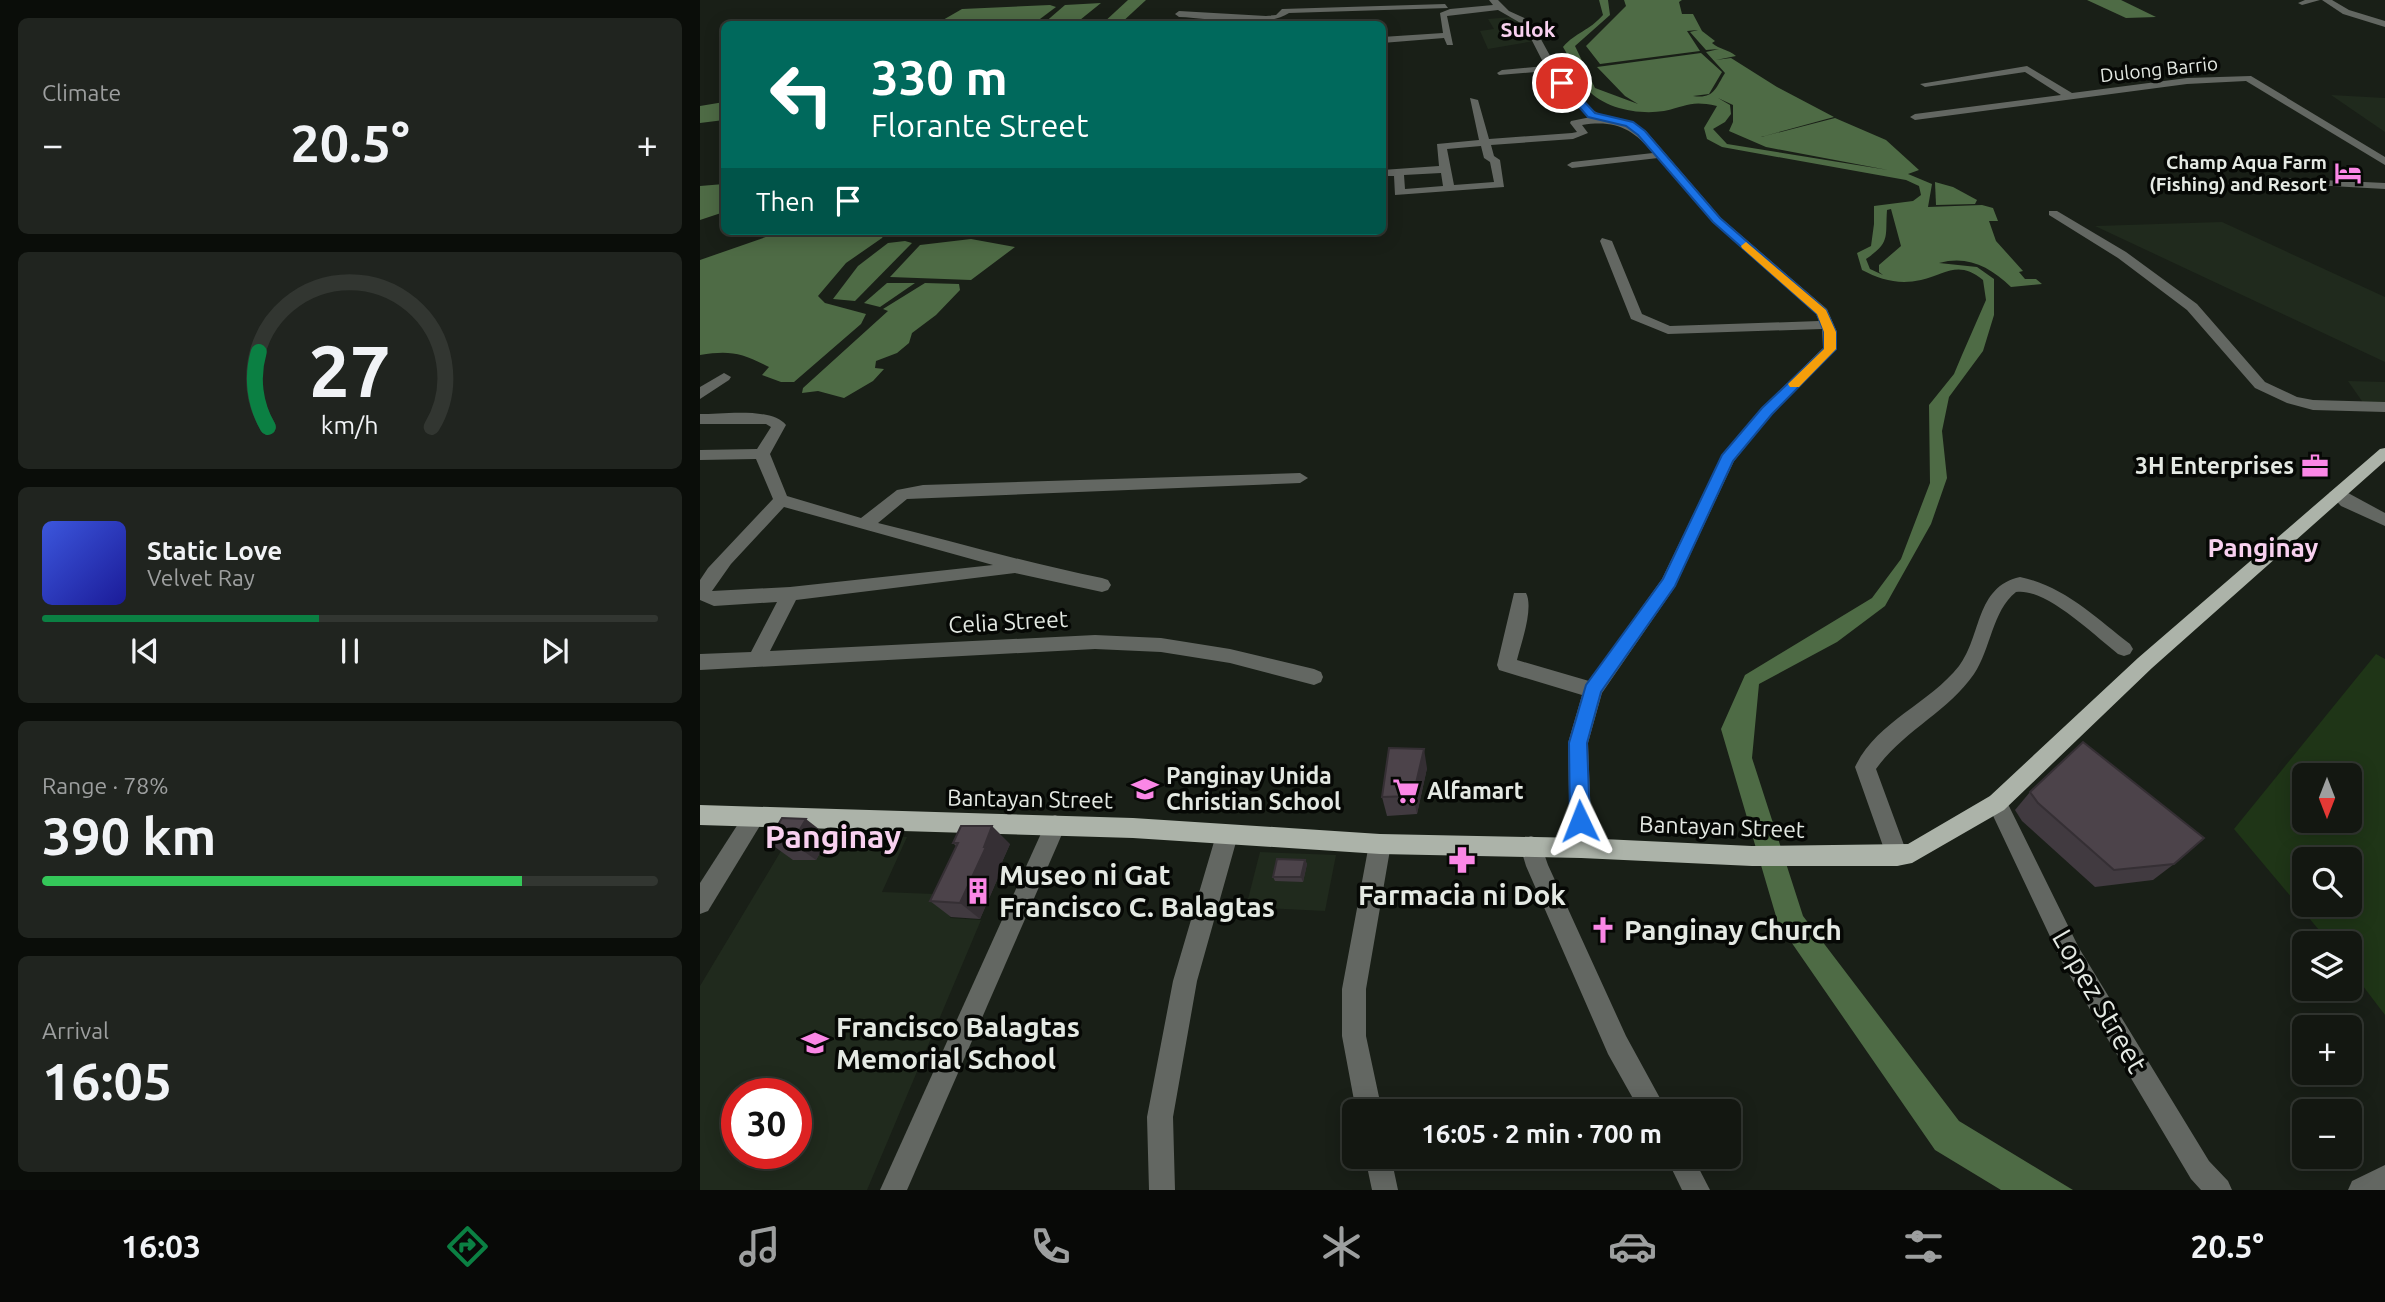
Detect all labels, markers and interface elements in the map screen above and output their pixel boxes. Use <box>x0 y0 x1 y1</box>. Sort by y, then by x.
district label: Sulok <box>1501 17 1556 41</box>
icon: left <box>756 49 847 140</box>
text: 330 m <box>871 49 1008 104</box>
street label: Dulong Barrio <box>2099 52 2219 86</box>
pin <box>1532 53 1592 113</box>
icon: arrive <box>1543 64 1581 102</box>
text: Climate <box>42 80 121 105</box>
text: Florante Street <box>871 107 1089 143</box>
text: 20.5° <box>290 114 410 172</box>
text: − <box>42 123 63 165</box>
text: + <box>637 123 658 165</box>
place label: Champ Aqua Farm (Fishing) and Resort <box>2149 151 2327 195</box>
hotel icon: Champ Aqua Farm (Fishing) and Resort <box>2333 158 2363 188</box>
icon: arrive <box>829 182 867 220</box>
text: Then <box>756 187 815 216</box>
text: 27 <box>309 329 391 411</box>
text: km/h <box>321 410 379 438</box>
office icon: 3H Enterprises <box>2300 451 2330 481</box>
place label: 3H Enterprises <box>2135 453 2294 478</box>
district label: Panginay <box>2208 533 2319 562</box>
text: Static Love <box>147 536 282 565</box>
text: Velvet Ray <box>147 565 255 590</box>
street label: Celia Street <box>948 606 1068 637</box>
icon: previous <box>126 632 164 670</box>
icon: pause <box>331 632 369 670</box>
icon: next <box>536 632 574 670</box>
place label: Panginay Unida Christian School <box>1166 763 1341 814</box>
north arrow <box>2292 763 2362 833</box>
map controls <box>2292 763 2362 1169</box>
text: Range · 78% <box>42 773 169 798</box>
school or university icon: Panginay Unida Christian School <box>1130 774 1160 804</box>
supermarket icon: Alfamart <box>1391 776 1421 806</box>
place label: Alfamart <box>1427 778 1524 803</box>
position arrow <box>1543 784 1617 858</box>
street label: Bantayan Street <box>947 785 1113 812</box>
text: 390 km <box>42 807 216 865</box>
street label: Bantayan Street <box>1639 811 1805 842</box>
district label: Panginay <box>765 818 901 854</box>
pharmacy icon: Farmacia ni Dok <box>1447 845 1477 875</box>
button: search <box>2292 847 2362 917</box>
place label: Museo ni Gat Francisco C. Balagtas <box>999 859 1275 922</box>
building icon: Museo ni Gat Francisco C. Balagtas <box>963 876 993 906</box>
place label: Farmacia ni Dok <box>1358 879 1566 910</box>
place label: Panginay Church <box>1624 914 1842 945</box>
church icon: Panginay Church <box>1588 915 1618 945</box>
street label: Lopez Street <box>2047 924 2154 1078</box>
button: layers <box>2292 931 2362 1001</box>
place label: Francisco Balagtas Memorial School <box>836 1011 1080 1074</box>
button: + <box>2292 1015 2362 1085</box>
text: Arrival <box>42 1018 109 1043</box>
school or university icon: Francisco Balagtas Memorial School <box>800 1028 830 1058</box>
text: 16:05 <box>42 1052 172 1110</box>
speed limit sign: 30 <box>721 1078 812 1169</box>
button: − <box>2292 1099 2362 1169</box>
text: 16:05 · 2 min · 700 m <box>1421 1119 1662 1148</box>
icon: directions <box>443 1222 492 1271</box>
icon: music <box>735 1222 784 1271</box>
icon: phone <box>1026 1222 1075 1271</box>
icon: climate <box>1317 1222 1366 1271</box>
icon: car <box>1608 1222 1657 1271</box>
icon: filters <box>1899 1222 1948 1271</box>
text: 16:03 <box>121 1228 201 1264</box>
text: 20.5° <box>2190 1228 2264 1264</box>

